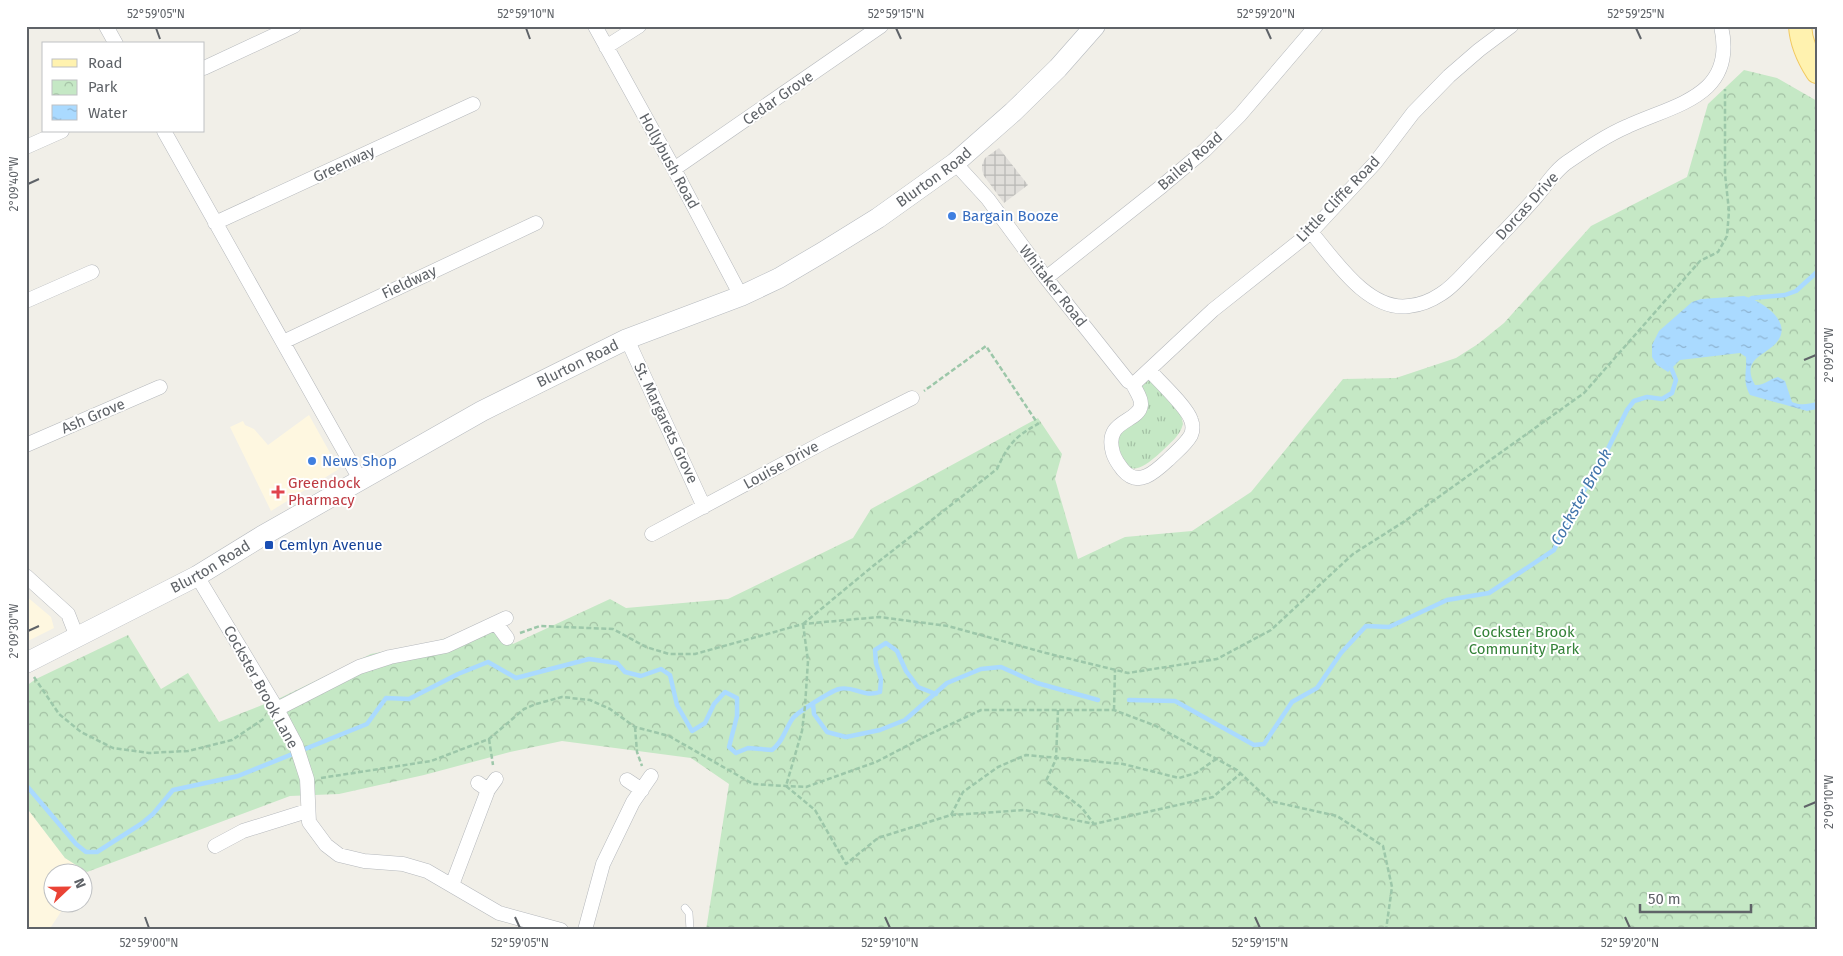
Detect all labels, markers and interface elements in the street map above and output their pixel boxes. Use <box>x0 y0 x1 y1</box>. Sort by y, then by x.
text: 52°59'05"N <box>127 7 185 21</box>
text: 52°59'10"N <box>497 7 555 21</box>
text: 52°59'15"N <box>868 7 924 21</box>
text: 52°59'20"N <box>1237 7 1295 21</box>
text: 52°59'25"N <box>1607 7 1665 21</box>
legend <box>42 42 205 132</box>
text: Road <box>88 54 123 72</box>
street label: Cedar Grove <box>739 67 817 129</box>
text: Park <box>88 78 118 96</box>
text: Water <box>88 104 127 122</box>
street label: Hollybush Road <box>635 110 703 212</box>
street label: Bailey Road <box>1154 128 1226 194</box>
street label: Greenway <box>310 142 378 186</box>
street label: Blurton Road <box>893 143 975 211</box>
street label: Little Cliffe Road <box>1292 152 1384 246</box>
text: 2°09'40"W <box>7 156 21 211</box>
street label: Dorcas Drive <box>1492 168 1562 244</box>
place label: Bargain Booze <box>962 207 1059 225</box>
marker: Bargain Booze <box>946 210 958 222</box>
street label: Whitaker Road <box>1015 241 1091 331</box>
street label: Fieldway <box>379 261 440 303</box>
text: 2°09'20"W <box>1822 327 1836 382</box>
street label: Blurton Road <box>534 336 622 391</box>
street label: St. Margarets Grove <box>630 360 702 486</box>
street label: Ash Grove <box>58 395 128 437</box>
street label: Louise Drive <box>740 437 822 493</box>
water label: Cockster Brook <box>1547 445 1616 549</box>
place label: News Shop <box>322 452 397 470</box>
marker: News Shop <box>306 455 318 467</box>
place label: Greendock Pharmacy <box>288 474 361 509</box>
marker: Greendock Pharmacy <box>272 486 284 498</box>
street label: Blurton Road <box>167 536 254 597</box>
place label: Cemlyn Avenue <box>279 536 382 554</box>
marker: Cemlyn Avenue <box>263 539 275 551</box>
text: 2°09'30"W <box>7 603 21 659</box>
street label: Cockster Brook Lane <box>220 622 302 752</box>
park label: Cockster Brook Community Park <box>1469 623 1580 658</box>
text: 2°09'10"W <box>1822 775 1836 829</box>
north arrow <box>42 864 92 914</box>
text: N <box>70 876 89 891</box>
scale bar <box>1640 881 1752 913</box>
text: 50 m <box>1648 890 1681 908</box>
text: 52°59'00"N <box>120 936 178 950</box>
text: 52°59'05"N <box>491 936 549 950</box>
text: 52°59'10"N <box>861 936 919 950</box>
text: 52°59'15"N <box>1232 936 1288 950</box>
text: 52°59'20"N <box>1601 936 1659 950</box>

